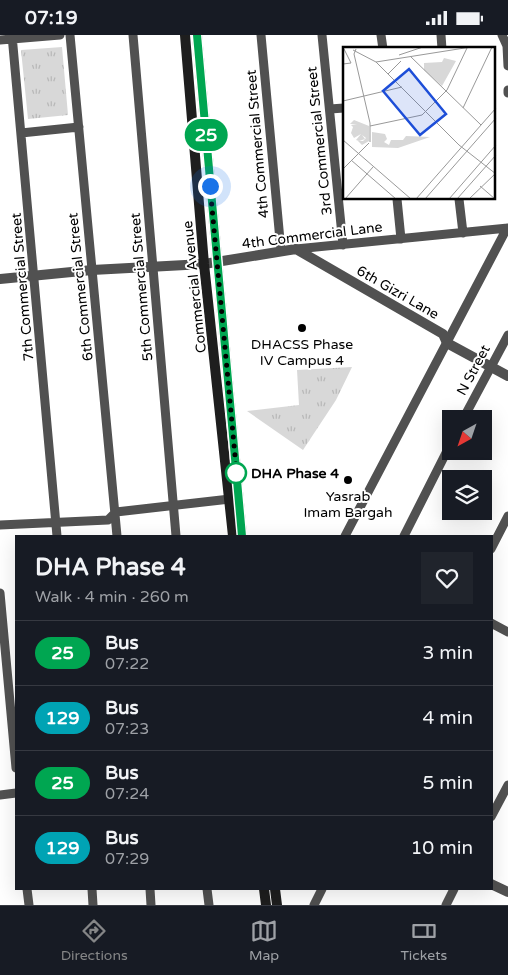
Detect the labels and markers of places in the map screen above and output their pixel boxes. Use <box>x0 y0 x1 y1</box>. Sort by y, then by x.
marker: DHACSS Phase IV Campus 4 <box>296 322 308 334</box>
place label: DHACSS Phase IV Campus 4 <box>251 336 353 369</box>
marker: DHA Phase 4 <box>225 462 247 484</box>
place label: DHA Phase 4 <box>251 465 339 482</box>
marker: Yasrab Imam Bargah <box>342 474 354 486</box>
place label: Yasrab Imam Bargah <box>303 488 393 521</box>

